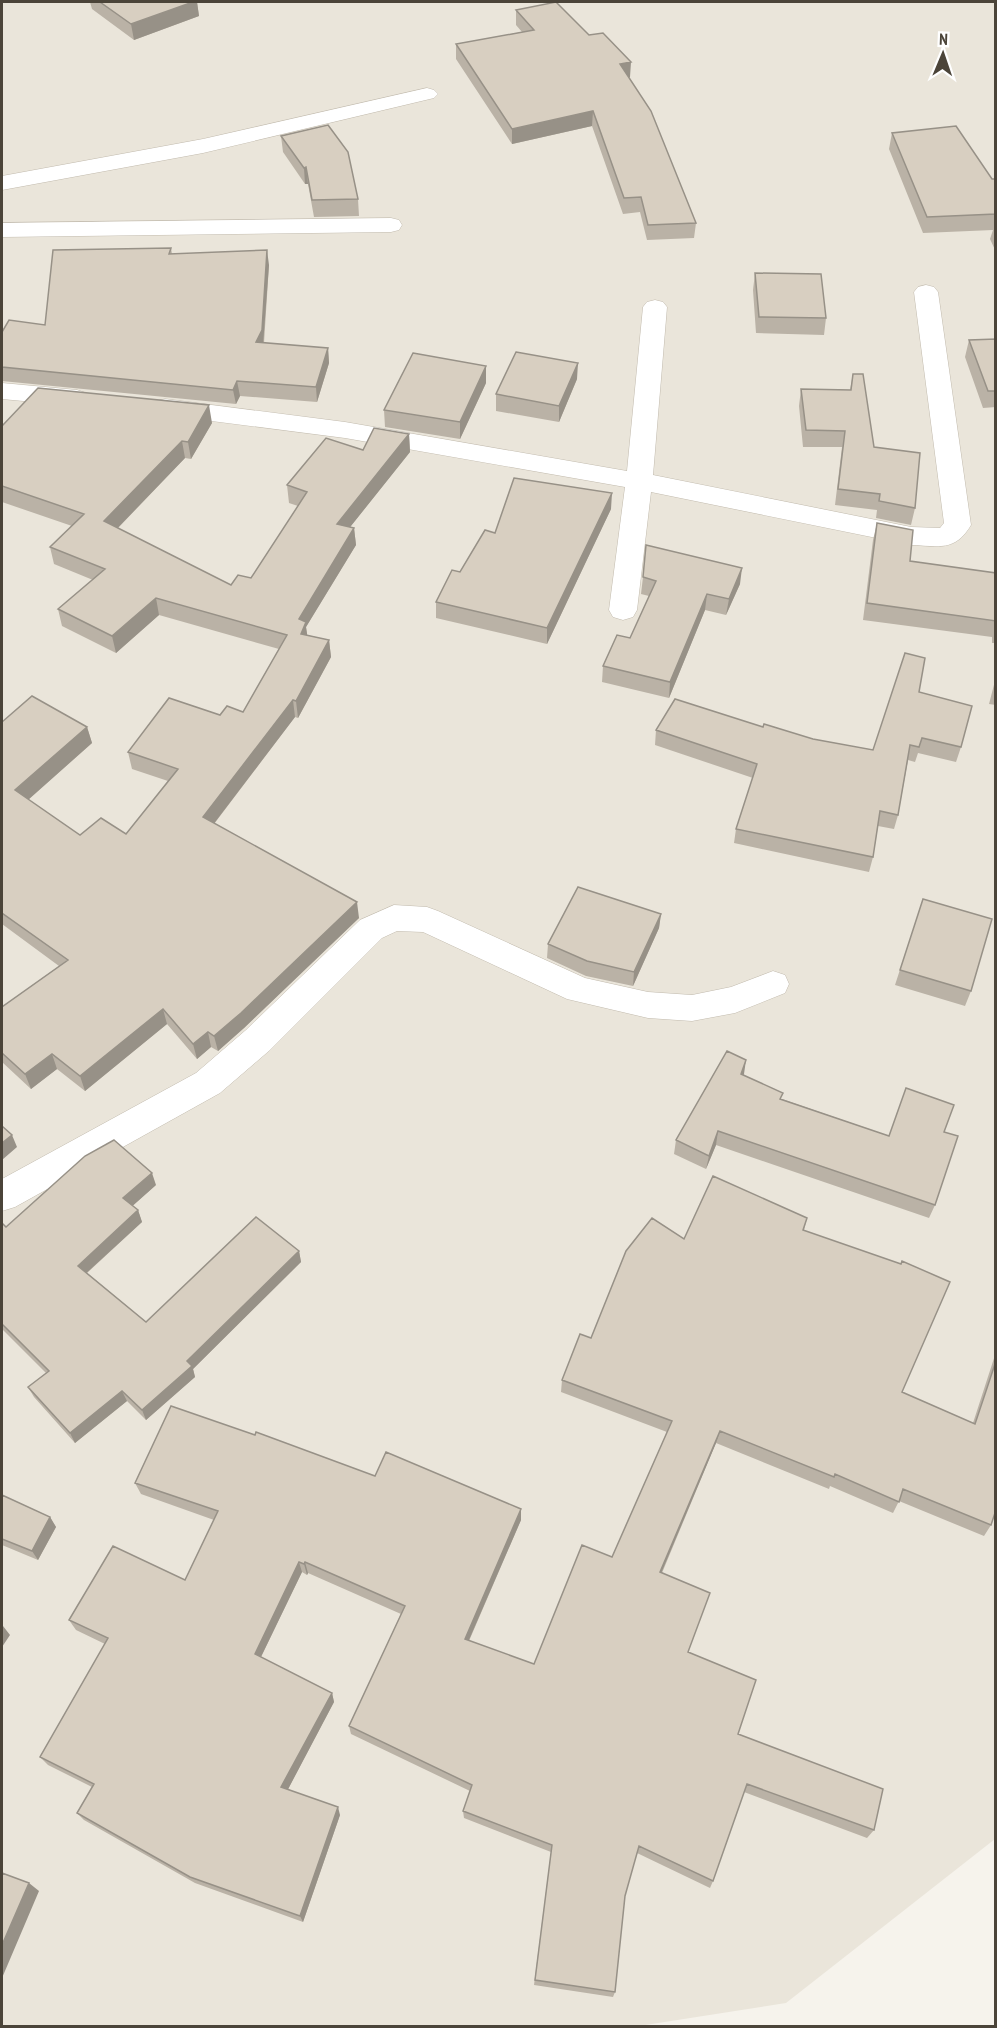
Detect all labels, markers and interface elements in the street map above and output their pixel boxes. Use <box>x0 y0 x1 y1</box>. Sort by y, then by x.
north arrow <box>913 24 973 84</box>
text: N <box>939 29 948 49</box>

